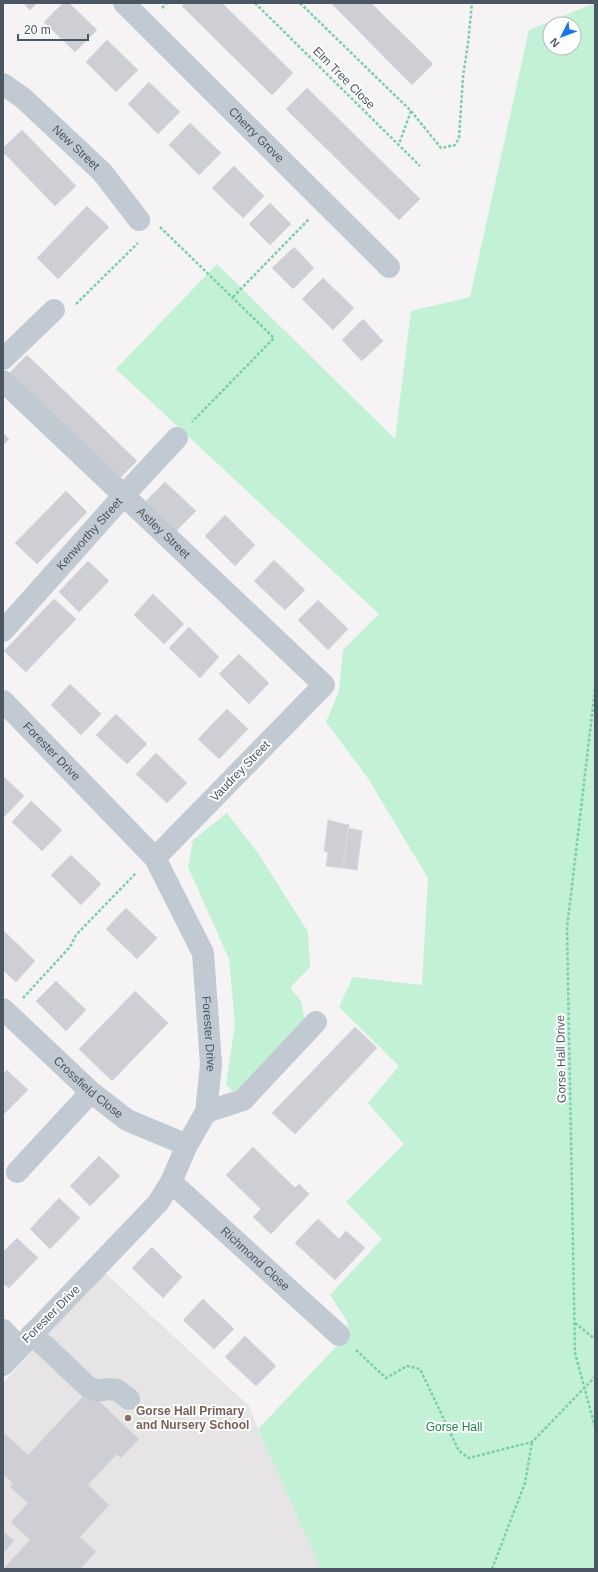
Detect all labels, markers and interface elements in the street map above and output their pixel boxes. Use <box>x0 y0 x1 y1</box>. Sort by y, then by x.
scale bar <box>18 16 88 42</box>
north arrow <box>542 16 582 56</box>
text: 20 m <box>24 23 51 37</box>
text: N <box>547 36 562 50</box>
street label: Elm Tree Close <box>310 44 378 112</box>
street label: Cherry Grove <box>226 105 287 166</box>
street label: New Street <box>49 122 103 174</box>
street label: Kenworthy Street <box>54 494 126 573</box>
street label: Astley Street <box>134 504 193 562</box>
street label: Forester Drive <box>20 719 83 784</box>
street label: Vaudrey Street <box>207 737 273 804</box>
street label: Forester Drive <box>199 995 218 1073</box>
street label: Gorse Hall Drive <box>553 1015 569 1103</box>
street label: Crossfield Close <box>51 1053 126 1122</box>
street label: Richmond Close <box>218 1224 293 1294</box>
street label: Forester Drive <box>19 1282 83 1346</box>
place label: Gorse Hall Primary and Nursery School <box>136 1404 249 1432</box>
marker: Gorse Hall Primary and Nursery School <box>123 1413 133 1423</box>
park label: Gorse Hall <box>426 1420 482 1434</box>

